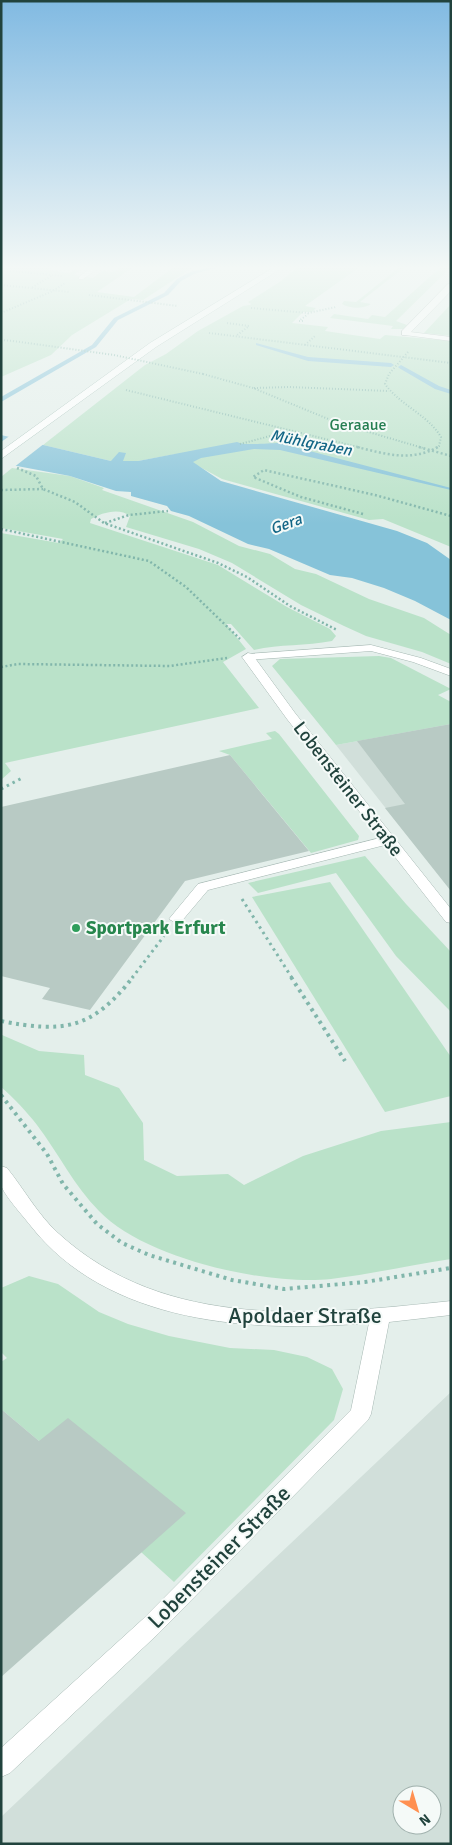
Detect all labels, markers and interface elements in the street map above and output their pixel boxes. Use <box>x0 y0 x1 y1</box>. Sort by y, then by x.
park label: Geraaue <box>329 415 387 435</box>
water label: Mühlgraben <box>269 425 355 461</box>
water label: Gera <box>267 509 305 539</box>
street label: Lobensteiner Straße <box>288 717 408 861</box>
place label: Sportpark Erfurt <box>86 916 226 940</box>
marker: Sportpark Erfurt <box>70 922 82 934</box>
street label: Apoldaer Straße <box>228 1302 382 1329</box>
street label: Lobensteiner Straße <box>142 1480 296 1634</box>
north arrow <box>392 1785 442 1835</box>
text: N <box>416 1810 434 1830</box>

